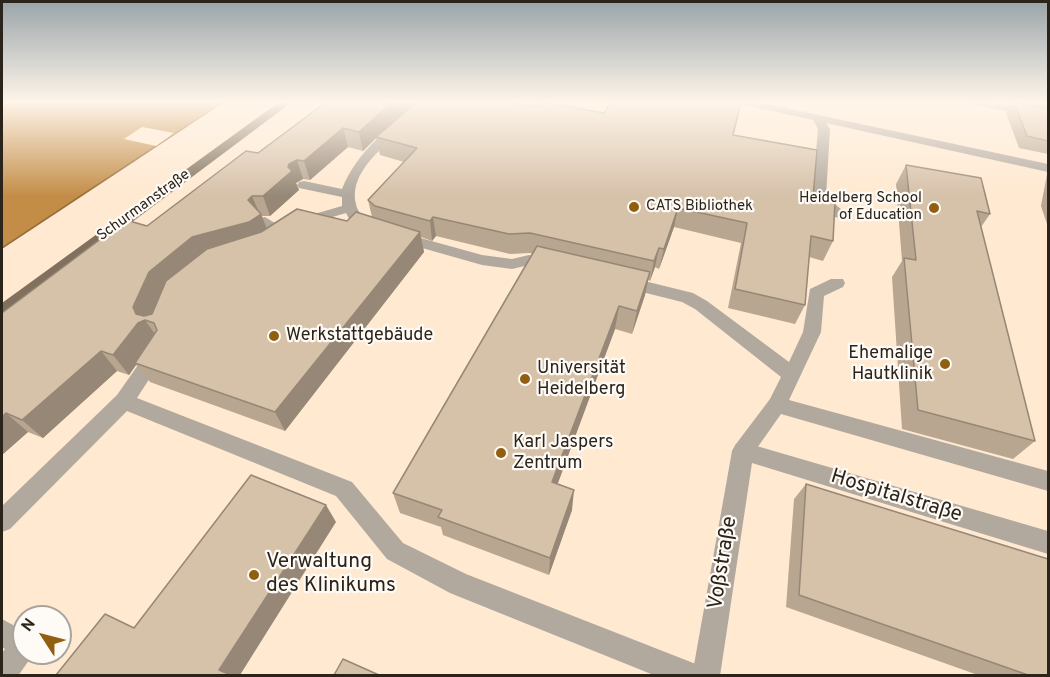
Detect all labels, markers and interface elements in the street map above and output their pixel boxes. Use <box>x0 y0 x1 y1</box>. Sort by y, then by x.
street label: Schurmanstraße <box>94 166 194 246</box>
place label: Heidelberg School of Education <box>799 190 922 225</box>
place label: CATS Bibliothek <box>646 198 753 216</box>
marker: CATS Bibliothek <box>627 200 641 214</box>
marker: Heidelberg School of Education <box>927 201 941 215</box>
place label: Werkstattgebäude <box>286 325 433 347</box>
marker: Werkstattgebäude <box>267 329 281 343</box>
place label: Ehemalige Hautklinik <box>848 343 933 386</box>
marker: Ehemalige Hautklinik <box>938 357 952 371</box>
place label: Universität Heidelberg <box>537 358 626 400</box>
marker: Universität Heidelberg <box>518 372 532 386</box>
place label: Karl Jaspers Zentrum <box>513 432 613 474</box>
marker: Karl Jaspers Zentrum <box>494 446 508 460</box>
street label: Hospitalstraße <box>827 465 965 529</box>
street label: Voßstraße <box>704 515 744 611</box>
place label: Verwaltung des Klinikums <box>266 550 396 600</box>
marker: Verwaltung des Klinikums <box>247 568 261 582</box>
north arrow <box>12 605 72 665</box>
text: N <box>18 615 41 636</box>

